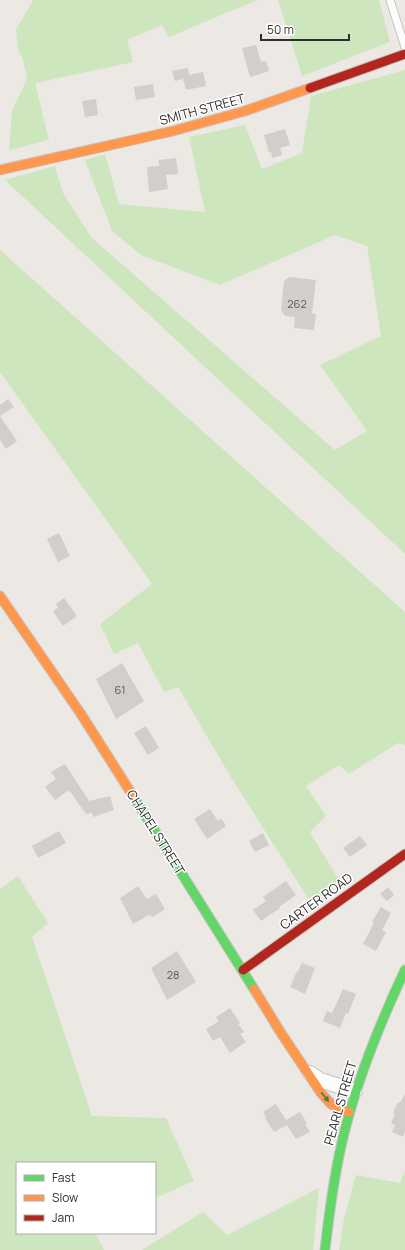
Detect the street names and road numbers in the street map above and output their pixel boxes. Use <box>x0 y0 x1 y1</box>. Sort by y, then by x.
street label: SMITH STREET <box>157 89 247 129</box>
street label: CHAPEL STREET <box>123 786 189 878</box>
street label: CARTER ROAD <box>276 868 356 933</box>
street label: PEARL STREET <box>319 1059 361 1147</box>

